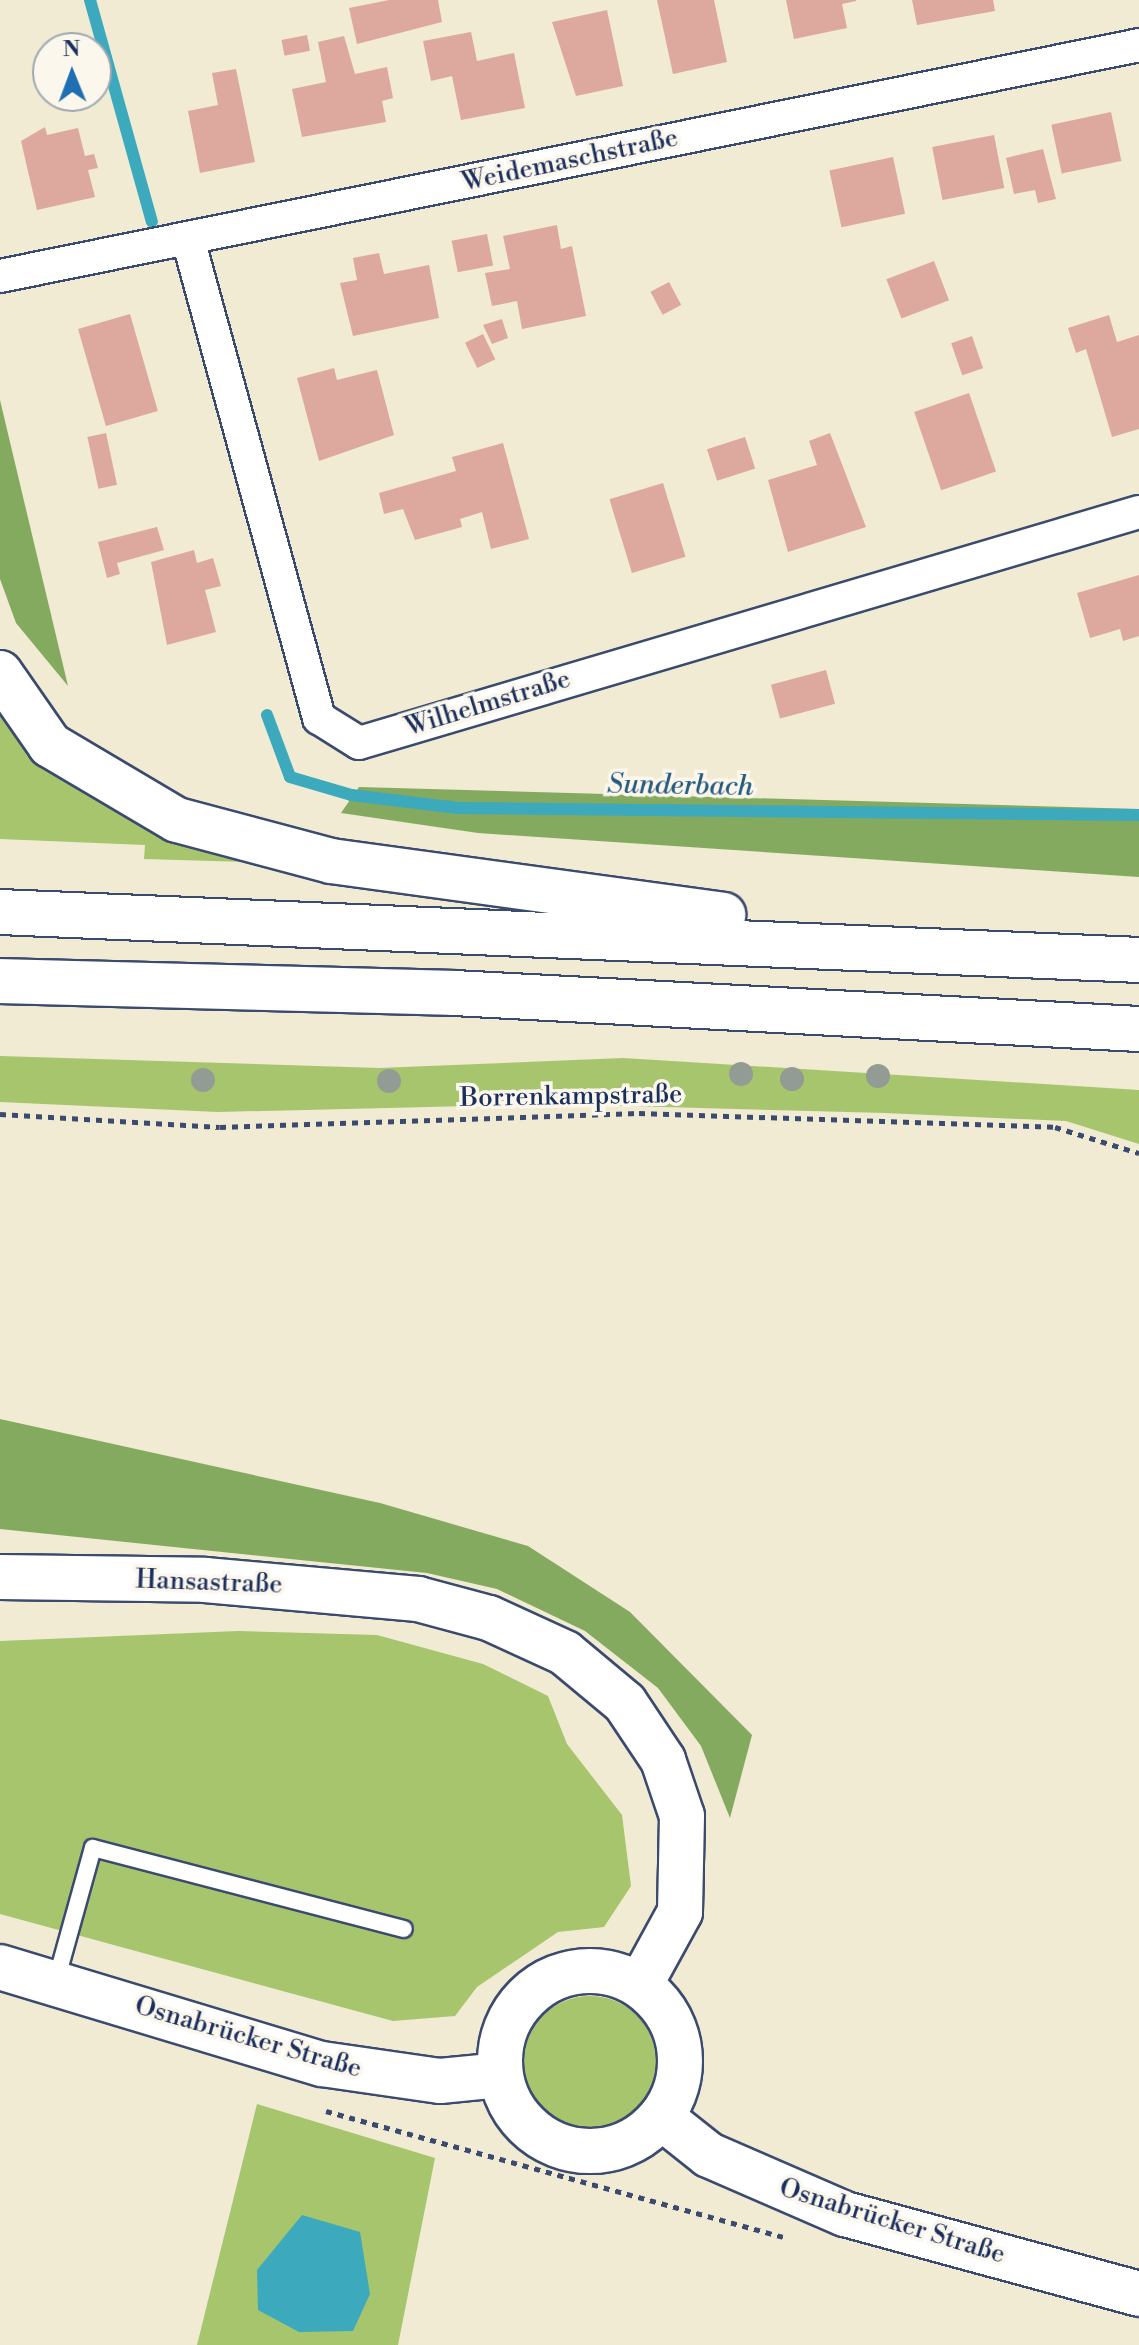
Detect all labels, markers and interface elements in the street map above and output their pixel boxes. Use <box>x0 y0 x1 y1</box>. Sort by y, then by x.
north arrow <box>32 32 112 112</box>
text: N <box>63 36 81 63</box>
street label: Weidemaschstraße <box>459 123 681 199</box>
street label: Wilhelmstraße <box>402 664 574 744</box>
water label: Sunderbach <box>607 768 753 804</box>
street label: Borrenkampstraße <box>460 1079 682 1115</box>
street label: Hansastraße <box>135 1565 283 1601</box>
street label: Osnabrücker Straße <box>131 1991 365 2085</box>
street label: Osnabrücker Straße <box>775 2173 1009 2271</box>

